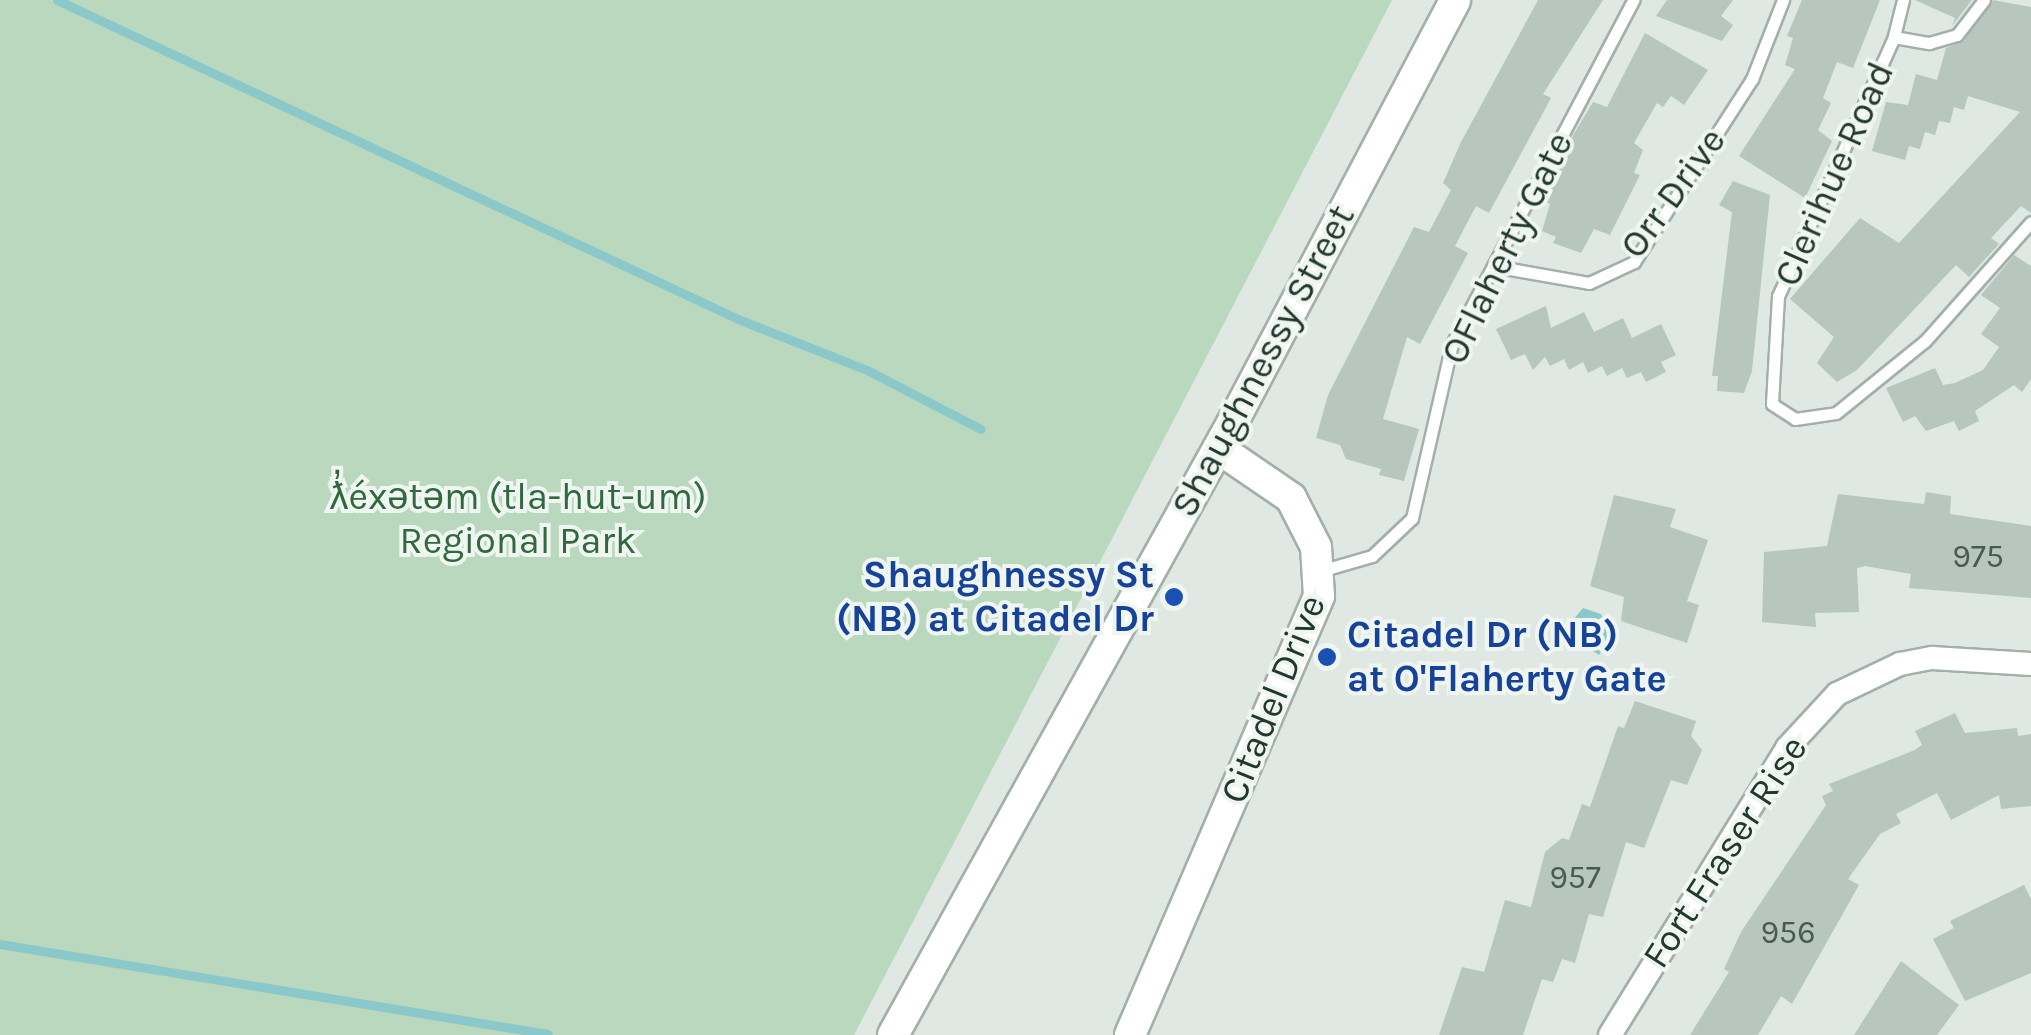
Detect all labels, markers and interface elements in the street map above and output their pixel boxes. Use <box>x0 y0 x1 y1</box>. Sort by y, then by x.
street label: Clerihue Road <box>1764 55 1904 293</box>
street label: Orr Drive <box>1611 119 1735 267</box>
street label: OFlaherty Gate <box>1431 125 1583 371</box>
street label: Shaughnessy Street <box>1161 197 1365 525</box>
park label: ƛ̓éxətəm (tla-hut-um) Regional Park <box>329 474 707 564</box>
house number: 975 <box>1952 538 2004 576</box>
place label: Shaughnessy St (NB) at Citadel Dr <box>836 552 1154 642</box>
marker: Shaughnessy St (NB) at Citadel Dr <box>1163 586 1185 608</box>
street label: Citadel Drive <box>1211 588 1335 810</box>
place label: Citadel Dr (NB) at O'Flaherty Gate <box>1347 612 1667 702</box>
marker: Citadel Dr (NB) at O'Flaherty Gate <box>1316 646 1338 668</box>
street label: Fort Fraser Rise <box>1633 727 1817 977</box>
house number: 957 <box>1549 859 1601 897</box>
house number: 956 <box>1761 914 1815 952</box>

